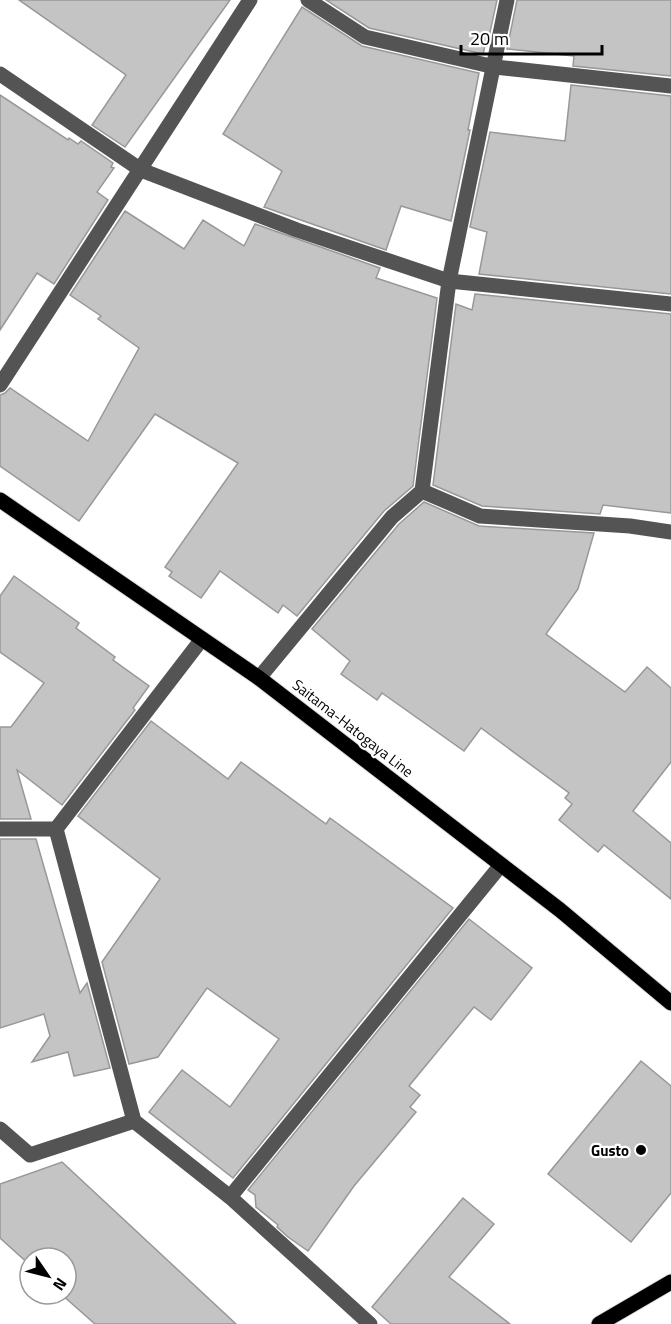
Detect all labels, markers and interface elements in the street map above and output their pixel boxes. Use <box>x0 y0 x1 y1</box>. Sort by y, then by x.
scale bar <box>461 18 602 56</box>
text: 20 m <box>470 25 509 52</box>
street label: Saitama-Hatogaya Line <box>287 673 419 783</box>
place label: Gusto <box>591 1139 629 1162</box>
marker: Gusto <box>634 1143 648 1157</box>
north arrow <box>18 1246 78 1306</box>
text: N <box>47 1273 73 1296</box>

